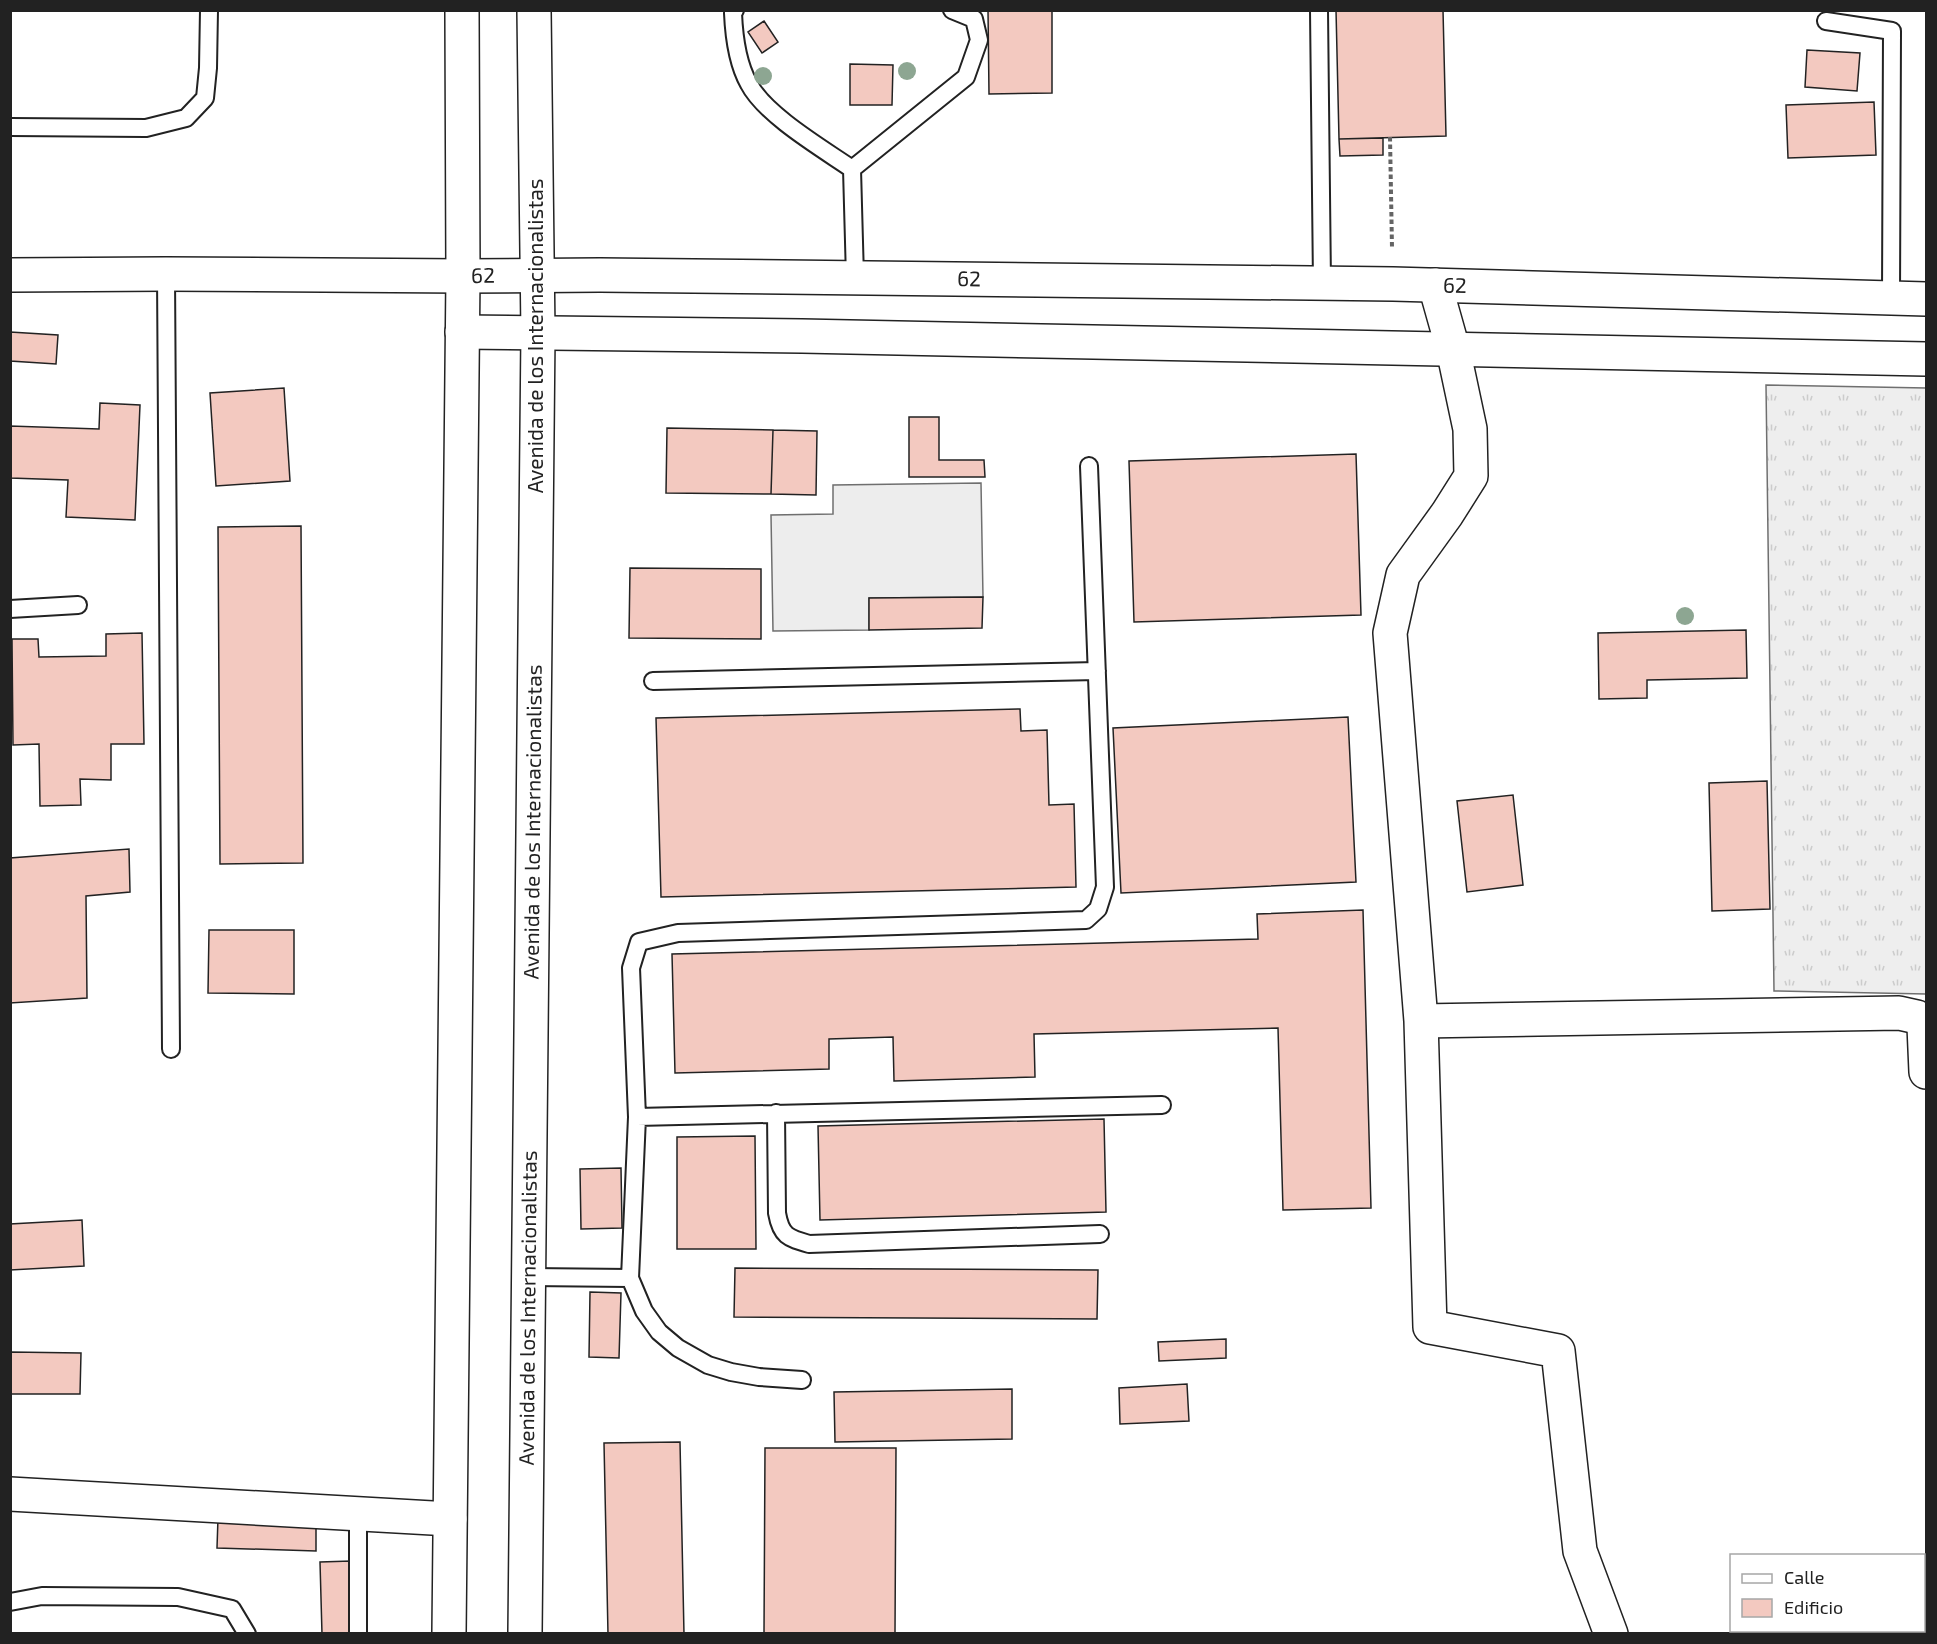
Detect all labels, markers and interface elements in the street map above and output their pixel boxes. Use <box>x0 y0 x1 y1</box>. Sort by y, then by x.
street label: Avenida de los Internacionalistas <box>522 179 547 493</box>
street label: 62 <box>471 262 495 287</box>
street label: 62 <box>957 265 981 290</box>
street label: 62 <box>1443 271 1467 297</box>
street label: Avenida de los Internacionalistas <box>518 664 546 980</box>
street label: Avenida de los Internacionalistas <box>513 1150 541 1466</box>
legend <box>1730 1554 1925 1632</box>
text: Calle <box>1784 1566 1825 1588</box>
text: Edificio <box>1784 1596 1843 1618</box>

